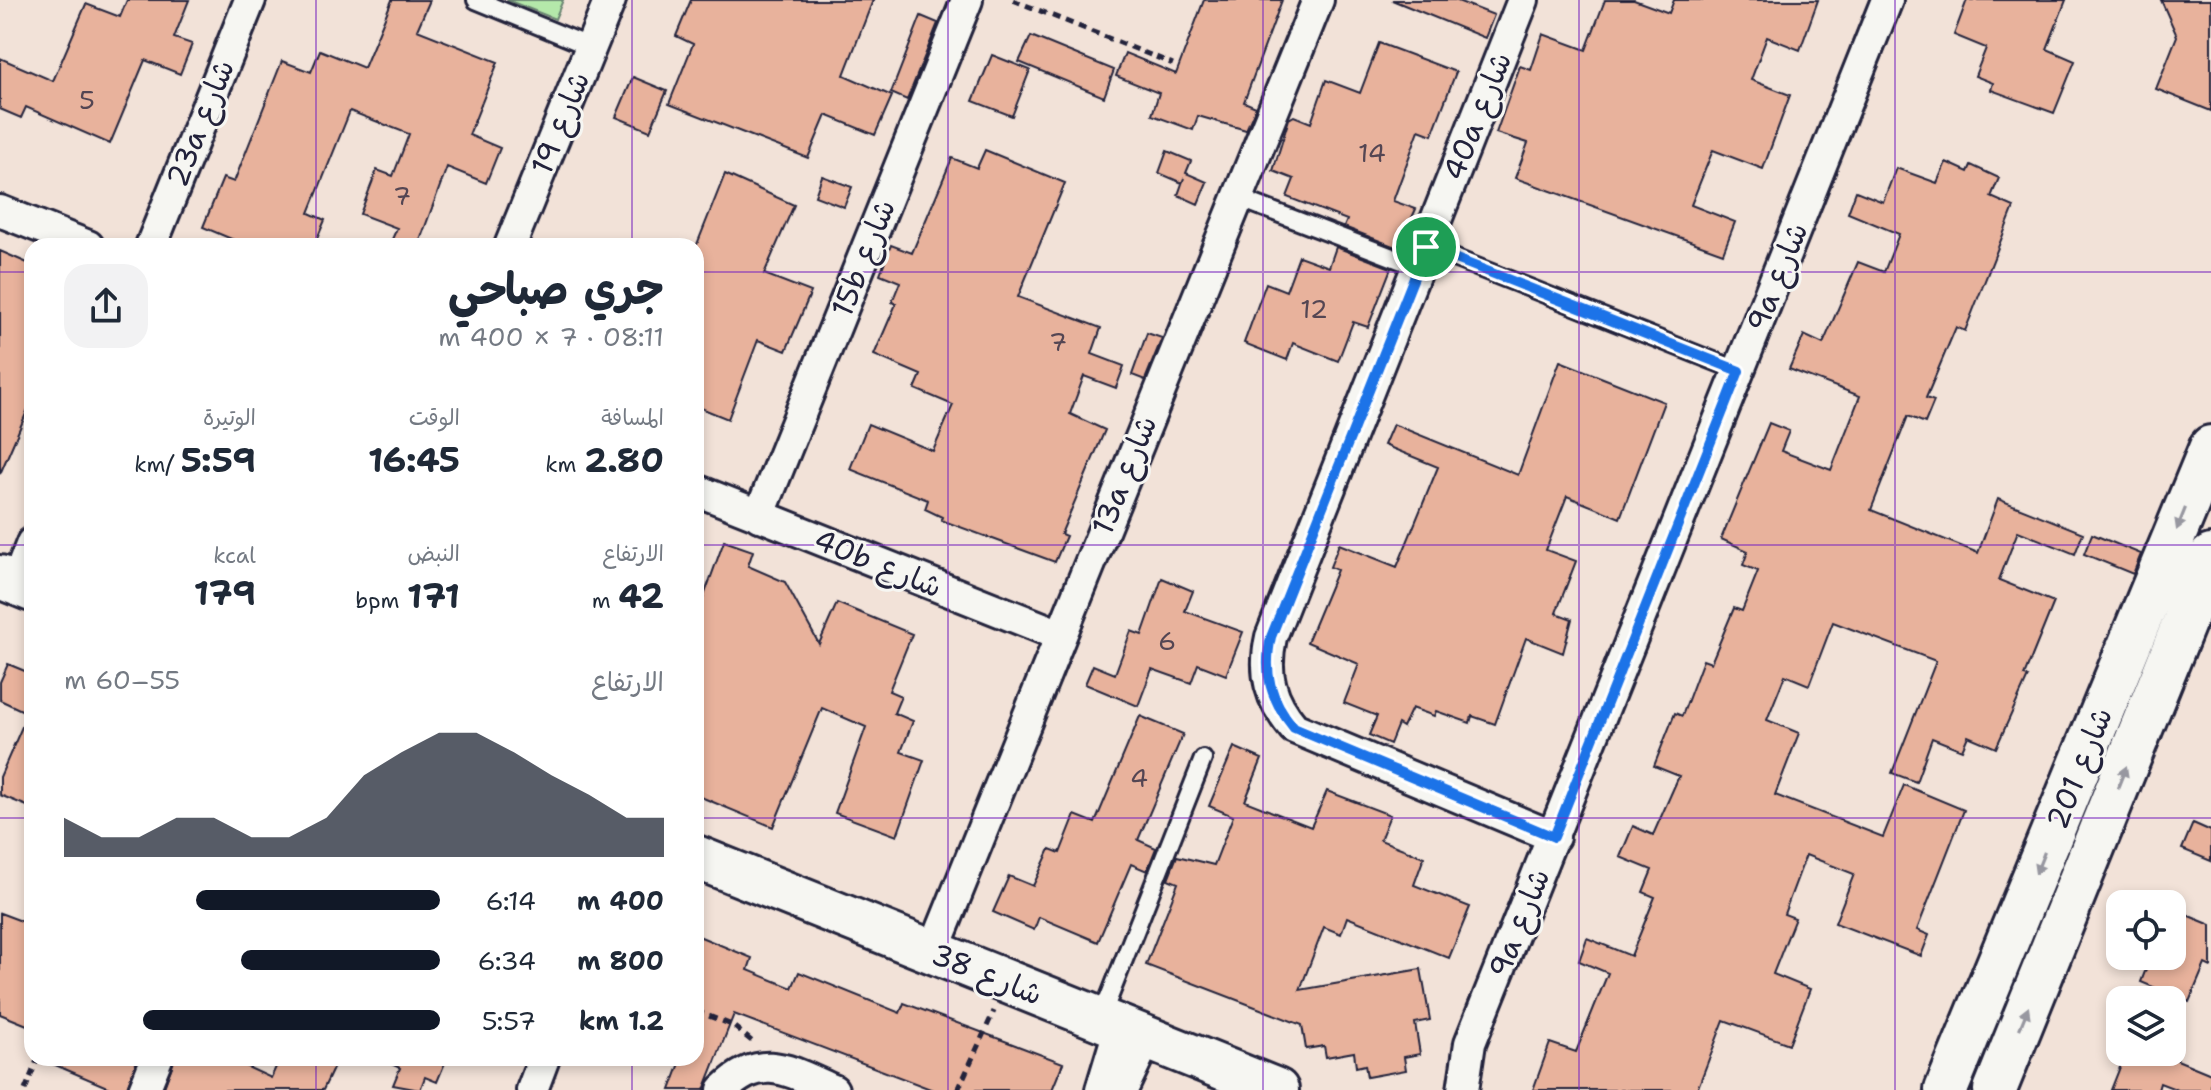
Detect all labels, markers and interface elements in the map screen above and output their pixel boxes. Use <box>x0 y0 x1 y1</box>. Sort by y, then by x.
street label: 40a شارع <box>1433 46 1522 187</box>
street label: 23a شارع <box>156 53 245 193</box>
street label: شارع 19 <box>521 65 600 181</box>
house number: 5 <box>79 82 95 117</box>
house number: 14 <box>1358 135 1386 170</box>
house number: 7 <box>393 178 411 213</box>
street label: 15b شارع <box>821 193 906 323</box>
pin <box>1392 213 1460 281</box>
street label: 9a شارع <box>1737 216 1818 338</box>
icon: arrive <box>1404 225 1448 269</box>
text: جري صباحي <box>448 259 664 318</box>
button: share <box>64 264 148 348</box>
house number: 12 <box>1300 291 1328 326</box>
text: 08:11 · 7 × 400 m <box>438 319 664 354</box>
house number: 7 <box>1049 324 1067 359</box>
text: الوتيرة <box>203 403 256 432</box>
text: الوقت <box>409 403 460 432</box>
text: المسافة <box>601 403 664 432</box>
street label: 13a شارع <box>1082 409 1167 541</box>
text: 5:59 <box>181 437 256 483</box>
text: 16:45 <box>368 437 460 483</box>
text: 2.80 <box>584 437 664 483</box>
text: /km <box>134 450 181 479</box>
text: km <box>545 450 584 479</box>
one-way arrow <box>2175 507 2188 531</box>
street label: 40b شارع <box>808 519 948 608</box>
text: النبض <box>407 539 460 568</box>
text: الارتفاع <box>602 539 664 568</box>
text: kcal <box>213 541 256 570</box>
text: 179 <box>194 570 256 616</box>
text: 171 <box>407 573 460 619</box>
text: 42 <box>618 573 664 619</box>
text: bpm <box>355 586 407 615</box>
text: m <box>592 586 618 615</box>
house number: 6 <box>1158 623 1176 658</box>
text: 55–60 m <box>64 662 180 697</box>
text: الارتفاع <box>591 664 664 699</box>
street label: شارع 201 <box>2036 701 2123 835</box>
house number: 4 <box>1130 760 1148 795</box>
one-way arrow <box>2115 765 2128 789</box>
one-way arrow <box>2033 851 2046 875</box>
street label: 9a شارع <box>1479 862 1560 984</box>
text: 6:14 <box>486 883 536 918</box>
text: 400 m <box>577 883 664 918</box>
map controls <box>2106 890 2186 1066</box>
button: locate <box>2106 890 2186 970</box>
street label: شارع 38 <box>925 933 1049 1016</box>
text: 6:34 <box>478 943 536 978</box>
text: 800 m <box>577 943 664 978</box>
button: layers <box>2106 986 2186 1066</box>
text: 5:57 <box>482 1003 536 1038</box>
text: 1.2 km <box>579 1003 664 1038</box>
one-way arrow <box>2018 1006 2031 1030</box>

